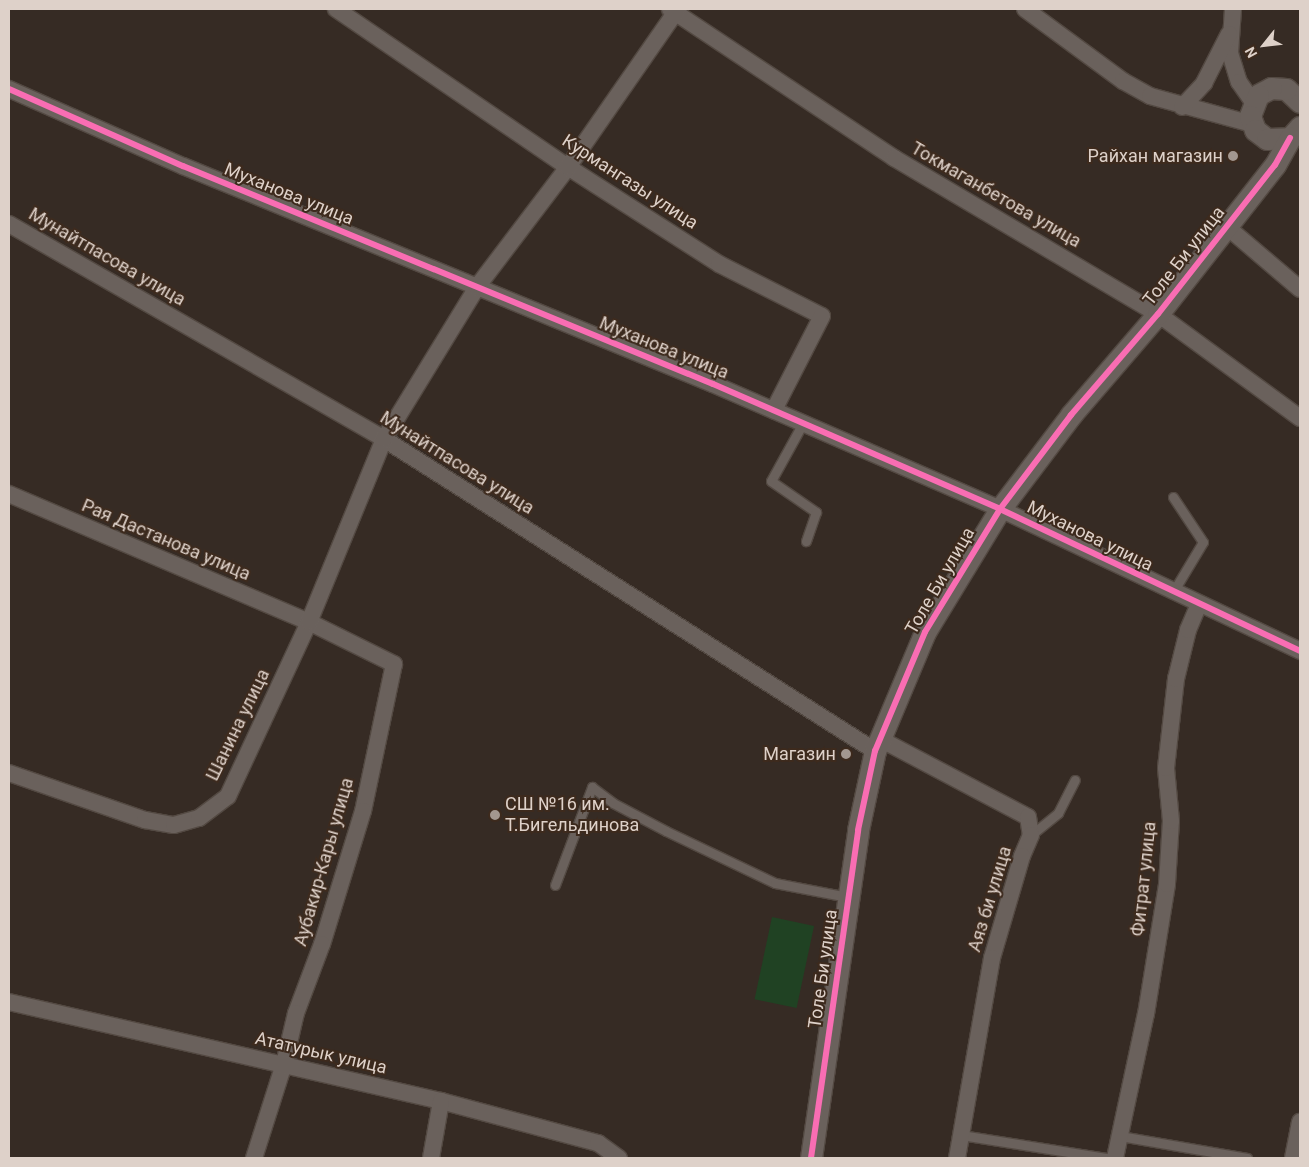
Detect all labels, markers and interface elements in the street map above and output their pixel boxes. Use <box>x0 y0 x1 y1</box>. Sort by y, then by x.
north arrow <box>1239 20 1289 70</box>
text: N <box>1241 44 1260 60</box>
street label: Курмангазы улица <box>558 130 702 234</box>
street label: Токмаганбетова улица <box>907 137 1085 253</box>
place label: Райхан магазин <box>1088 145 1223 167</box>
marker: Райхан магазин <box>1227 150 1239 162</box>
street label: Муханова улица <box>221 158 357 230</box>
street label: Толе Би улица <box>1139 202 1229 310</box>
street label: Мунайтпасова улица <box>25 203 189 311</box>
street label: Муханова улица <box>596 312 732 384</box>
street label: Мунайтпасова улица <box>376 407 538 519</box>
street label: Рая Дастанова улица <box>78 495 254 585</box>
street label: Муханова улица <box>1023 496 1157 576</box>
street label: Толе Би улица <box>901 524 979 638</box>
street label: Шанина улица <box>202 666 274 784</box>
place label: Магазин <box>763 743 836 765</box>
marker: Магазин <box>840 748 852 760</box>
street label: Аубакир-Кары улица <box>290 775 358 949</box>
place label: СШ №16 им. Т.Бигельдинова <box>505 794 639 836</box>
marker: СШ №16 им. Т.Бигельдинова <box>489 809 501 821</box>
street label: Фитрат улица <box>1127 821 1161 937</box>
street label: Аяз би улица <box>964 844 1016 954</box>
street label: Толе Би улица <box>804 908 842 1030</box>
street label: Ататурык улица <box>253 1027 389 1079</box>

